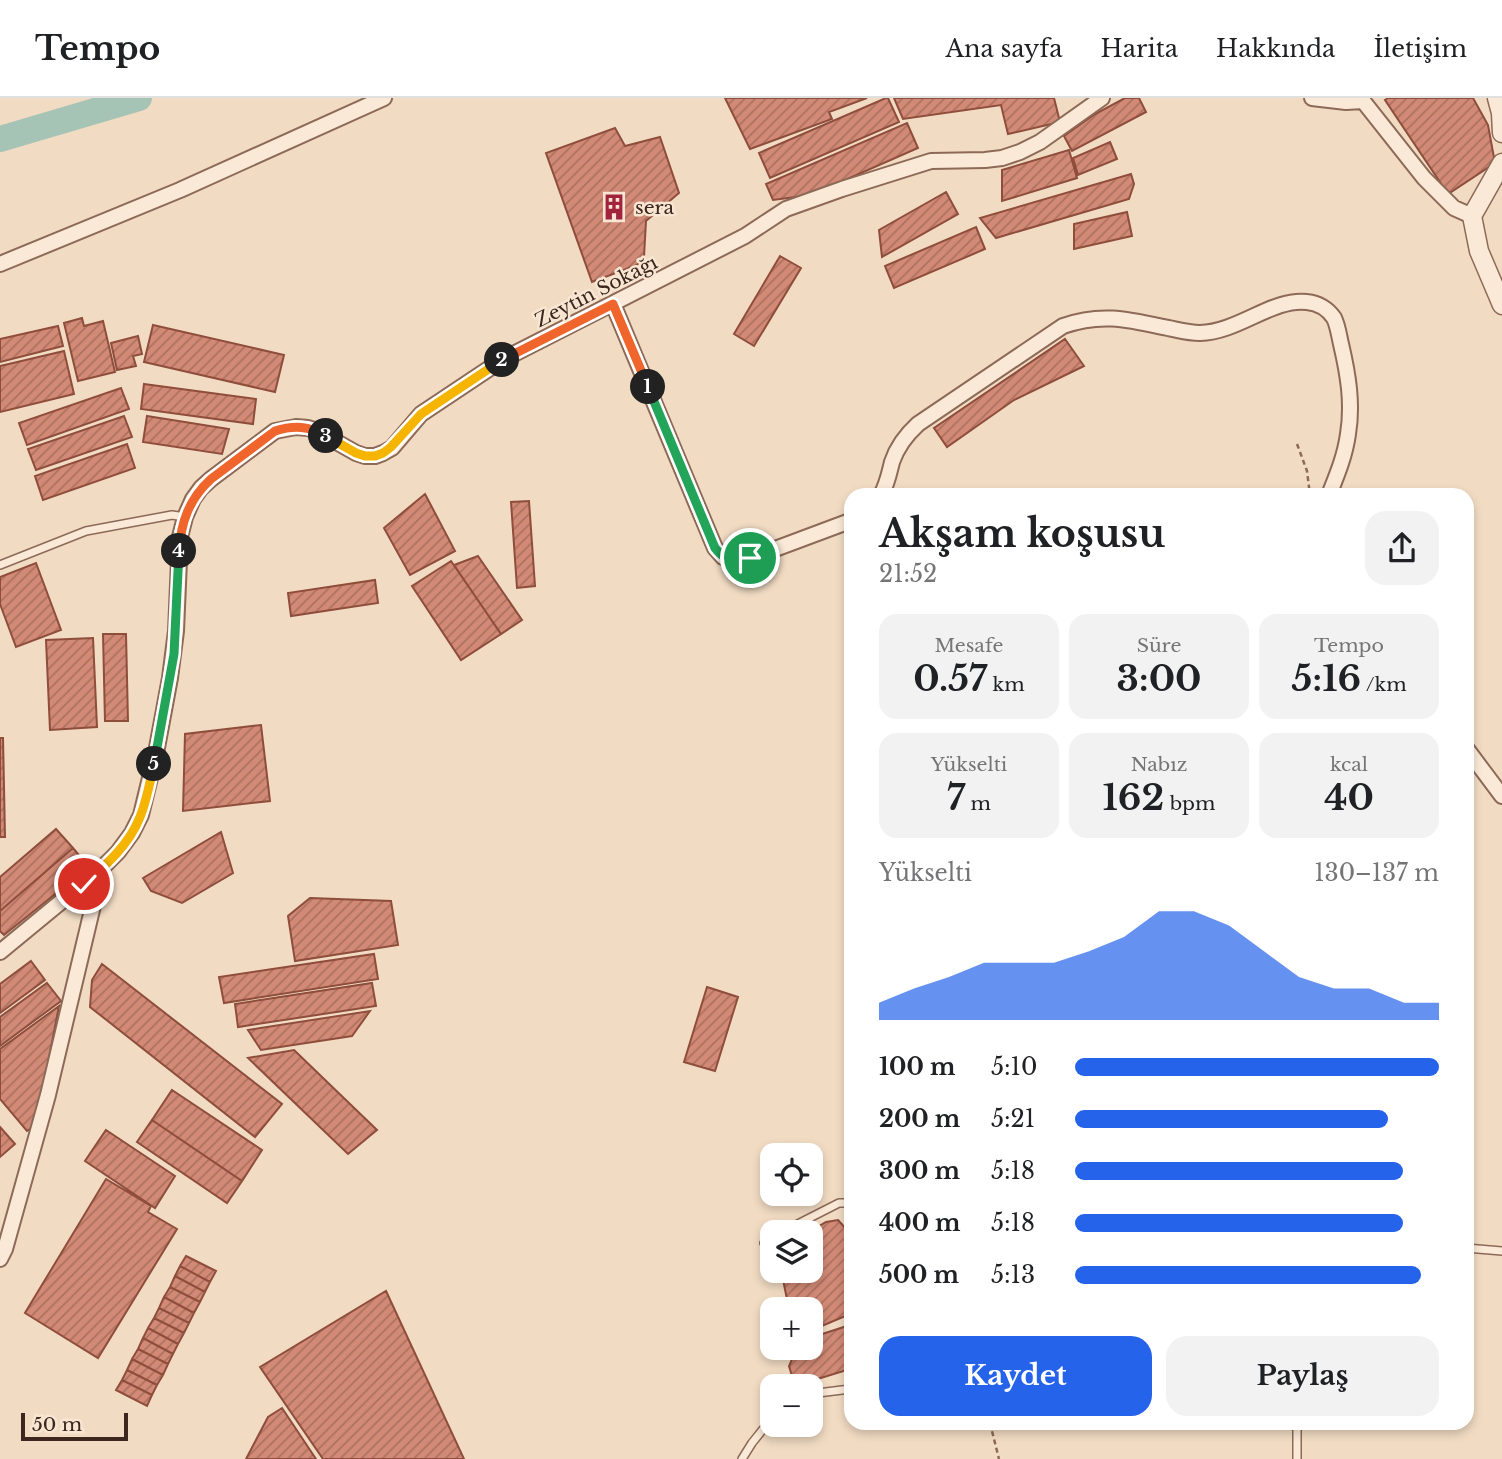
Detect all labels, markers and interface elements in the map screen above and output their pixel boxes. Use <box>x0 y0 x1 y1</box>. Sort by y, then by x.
text: Tempo <box>35 28 160 69</box>
text: Ana sayfa <box>945 34 1063 63</box>
text: Harita <box>1101 34 1178 63</box>
text: Hakkında <box>1216 34 1335 63</box>
text: İletişim <box>1373 34 1467 63</box>
building icon: sera <box>599 192 629 222</box>
place label: sera <box>635 196 675 219</box>
street label: Zeytin Sokağı <box>531 250 662 332</box>
pin: 2 <box>484 342 520 378</box>
text: 2 <box>495 348 508 371</box>
pin: 1 <box>630 370 666 404</box>
text: 1 <box>643 375 652 398</box>
pin: 3 <box>308 418 344 454</box>
text: 3 <box>319 424 332 447</box>
text: Akşam koşusu <box>879 510 1165 557</box>
button: share <box>1365 511 1439 585</box>
pin <box>720 528 780 588</box>
pin: 4 <box>162 533 196 568</box>
text: 4 <box>172 539 185 562</box>
icon: arrive <box>731 539 769 577</box>
text: 21:52 <box>879 560 937 588</box>
text: Mesafe <box>935 634 1003 657</box>
text: Süre <box>1137 634 1181 657</box>
text: Tempo <box>1314 634 1384 657</box>
text: 0.57 <box>913 657 987 700</box>
text: 3:00 <box>1116 657 1202 700</box>
text: 5:16 <box>1291 657 1361 700</box>
text: km <box>987 673 1025 696</box>
text: /km <box>1361 673 1407 696</box>
pin: 5 <box>136 746 172 782</box>
text: 5 <box>148 752 159 775</box>
text: Yükselti <box>931 753 1007 776</box>
text: Nabız <box>1131 753 1187 776</box>
text: kcal <box>1330 753 1368 776</box>
text: 7 <box>947 776 965 819</box>
text: 162 <box>1103 776 1164 819</box>
text: 40 <box>1324 776 1374 819</box>
text: m <box>965 792 991 815</box>
text: bpm <box>1164 792 1215 815</box>
pin <box>54 854 114 914</box>
text: Yükselti <box>879 859 972 887</box>
text: 130–137 m <box>1314 859 1439 887</box>
icon: check <box>65 865 103 903</box>
text: 100 m <box>879 1053 955 1081</box>
text: 5:10 <box>991 1053 1037 1081</box>
text: 200 m <box>879 1105 960 1133</box>
text: 5:21 <box>991 1105 1035 1133</box>
map controls <box>760 1143 823 1437</box>
button: locate <box>760 1143 823 1206</box>
text: 300 m <box>879 1157 960 1185</box>
text: 5:18 <box>991 1157 1035 1185</box>
text: 400 m <box>879 1209 961 1237</box>
text: 5:18 <box>991 1209 1035 1237</box>
button: layers <box>760 1220 823 1283</box>
text: 500 m <box>879 1261 959 1289</box>
text: 5:13 <box>991 1261 1035 1289</box>
button: + <box>760 1297 823 1360</box>
button: Kaydet <box>879 1336 1152 1416</box>
button: Paylaş <box>1166 1336 1439 1416</box>
button: − <box>760 1374 823 1437</box>
scale bar <box>21 1410 128 1442</box>
text: 50 m <box>32 1413 82 1436</box>

